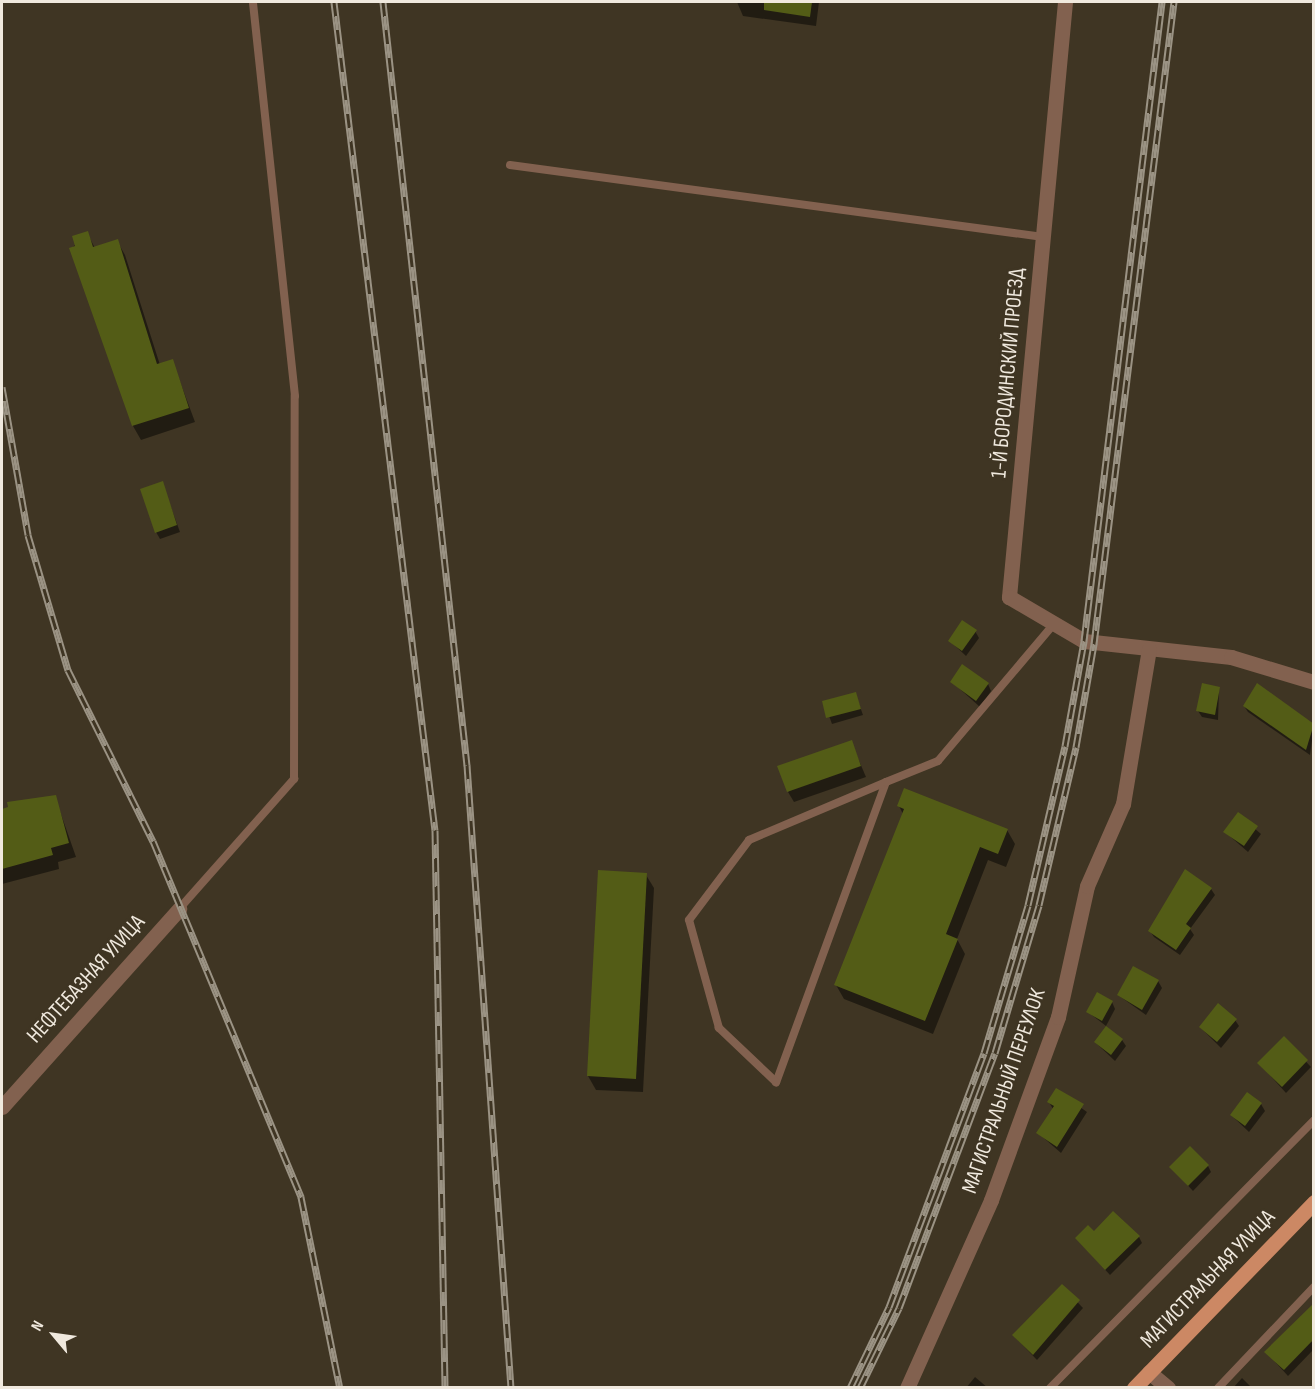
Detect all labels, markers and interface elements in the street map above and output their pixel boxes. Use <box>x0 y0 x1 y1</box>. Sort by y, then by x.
street label: 1-Й БОРОДИНСКИЙ ПРОЕЗД <box>986 267 1030 479</box>
street label: НЕФТЕБАЗНАЯ УЛИЦА <box>21 909 151 1049</box>
street label: МАГИСТРАЛЬНЫЙ ПЕРЕУЛОК <box>957 985 1051 1197</box>
street label: МАГИСТРАЛЬНАЯ УЛИЦА <box>1135 1204 1281 1354</box>
north arrow <box>24 1305 84 1365</box>
text: N <box>27 1318 48 1334</box>

